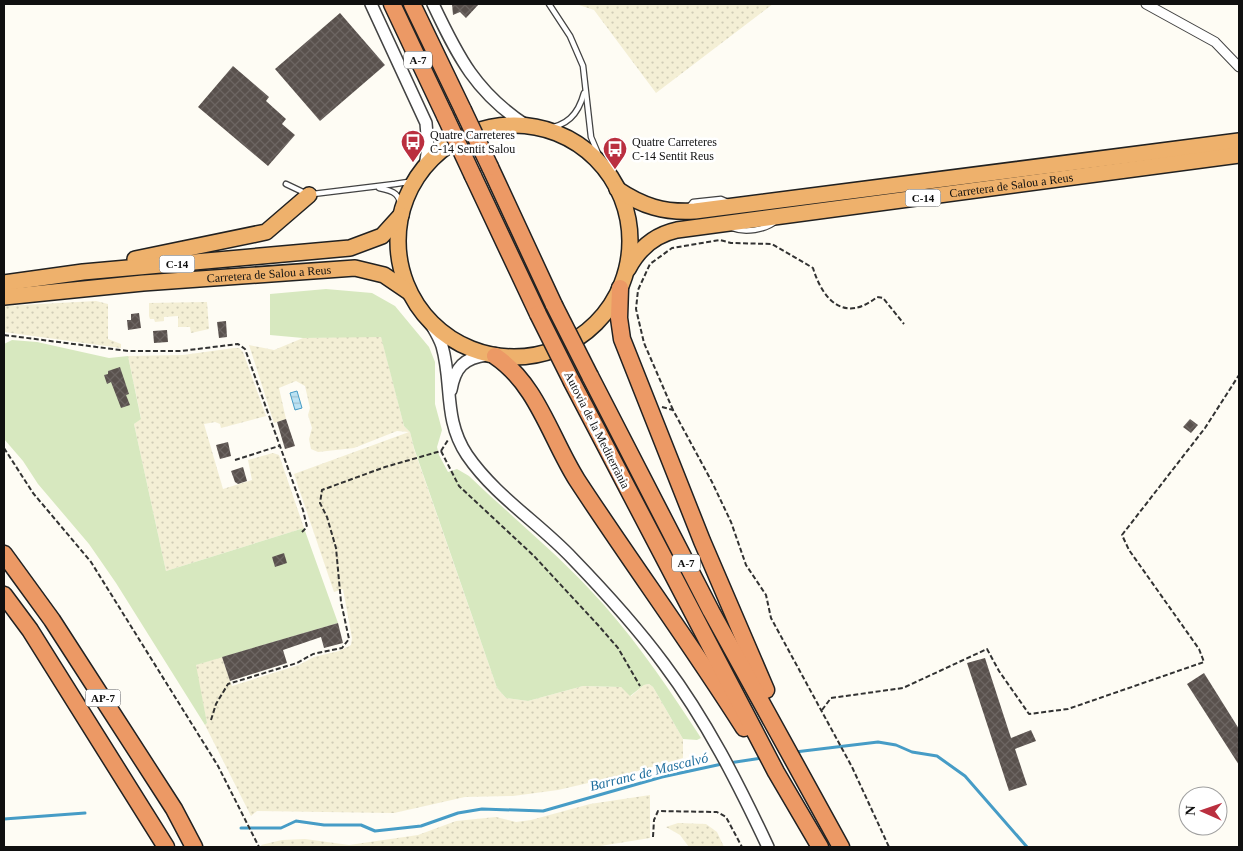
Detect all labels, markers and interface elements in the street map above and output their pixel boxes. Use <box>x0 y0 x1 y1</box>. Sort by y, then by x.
road number: A-7 <box>404 52 432 68</box>
place label: Quatre Carreteres C-14 Sentit Salou <box>430 128 515 156</box>
bus stop icon: Quatre Carreteres C-14 Sentit Salou <box>400 129 426 163</box>
place label: Quatre Carreteres C-14 Sentit Reus <box>632 135 717 163</box>
bus stop icon: Quatre Carreteres C-14 Sentit Reus <box>602 136 628 170</box>
street label: Carretera de Salou a Reus <box>949 170 1074 201</box>
road number: C-14 <box>906 190 940 207</box>
road number: C-14 <box>160 255 194 272</box>
street label: Carretera de Salou a Reus <box>206 263 332 285</box>
street label: Autovia de la Mediterrània <box>561 369 633 492</box>
road number: A-7 <box>672 554 700 572</box>
road number: AP-7 <box>86 690 120 706</box>
water label: Barranc de Mascalvó <box>588 750 710 794</box>
north arrow <box>1178 786 1228 836</box>
text: N <box>1183 805 1198 816</box>

